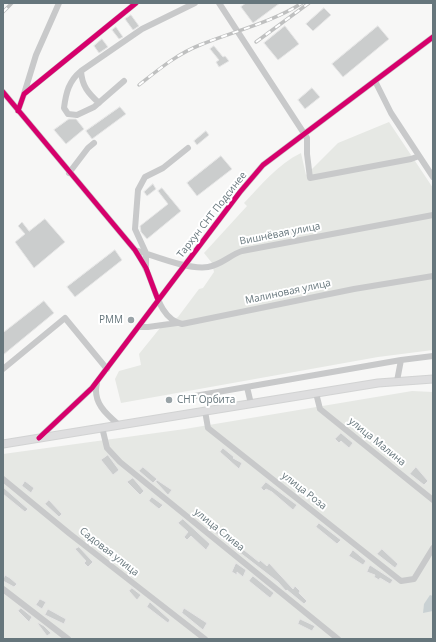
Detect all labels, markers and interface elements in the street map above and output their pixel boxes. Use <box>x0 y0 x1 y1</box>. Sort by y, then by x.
street label: Тархун СНТ Подсинее <box>175 170 249 260</box>
street label: Вишнёвая улица <box>239 220 321 248</box>
street label: Малиновая улица <box>244 277 332 307</box>
place label: РММ <box>99 314 123 326</box>
marker: РММ <box>126 315 136 325</box>
place label: СНТ Орбита <box>177 394 235 406</box>
marker: СНТ Орбита <box>164 395 174 405</box>
street label: улица Малина <box>346 415 408 469</box>
street label: улица Роза <box>279 470 329 512</box>
street label: улица Слива <box>191 506 247 554</box>
street label: Садовая улица <box>77 525 141 579</box>

